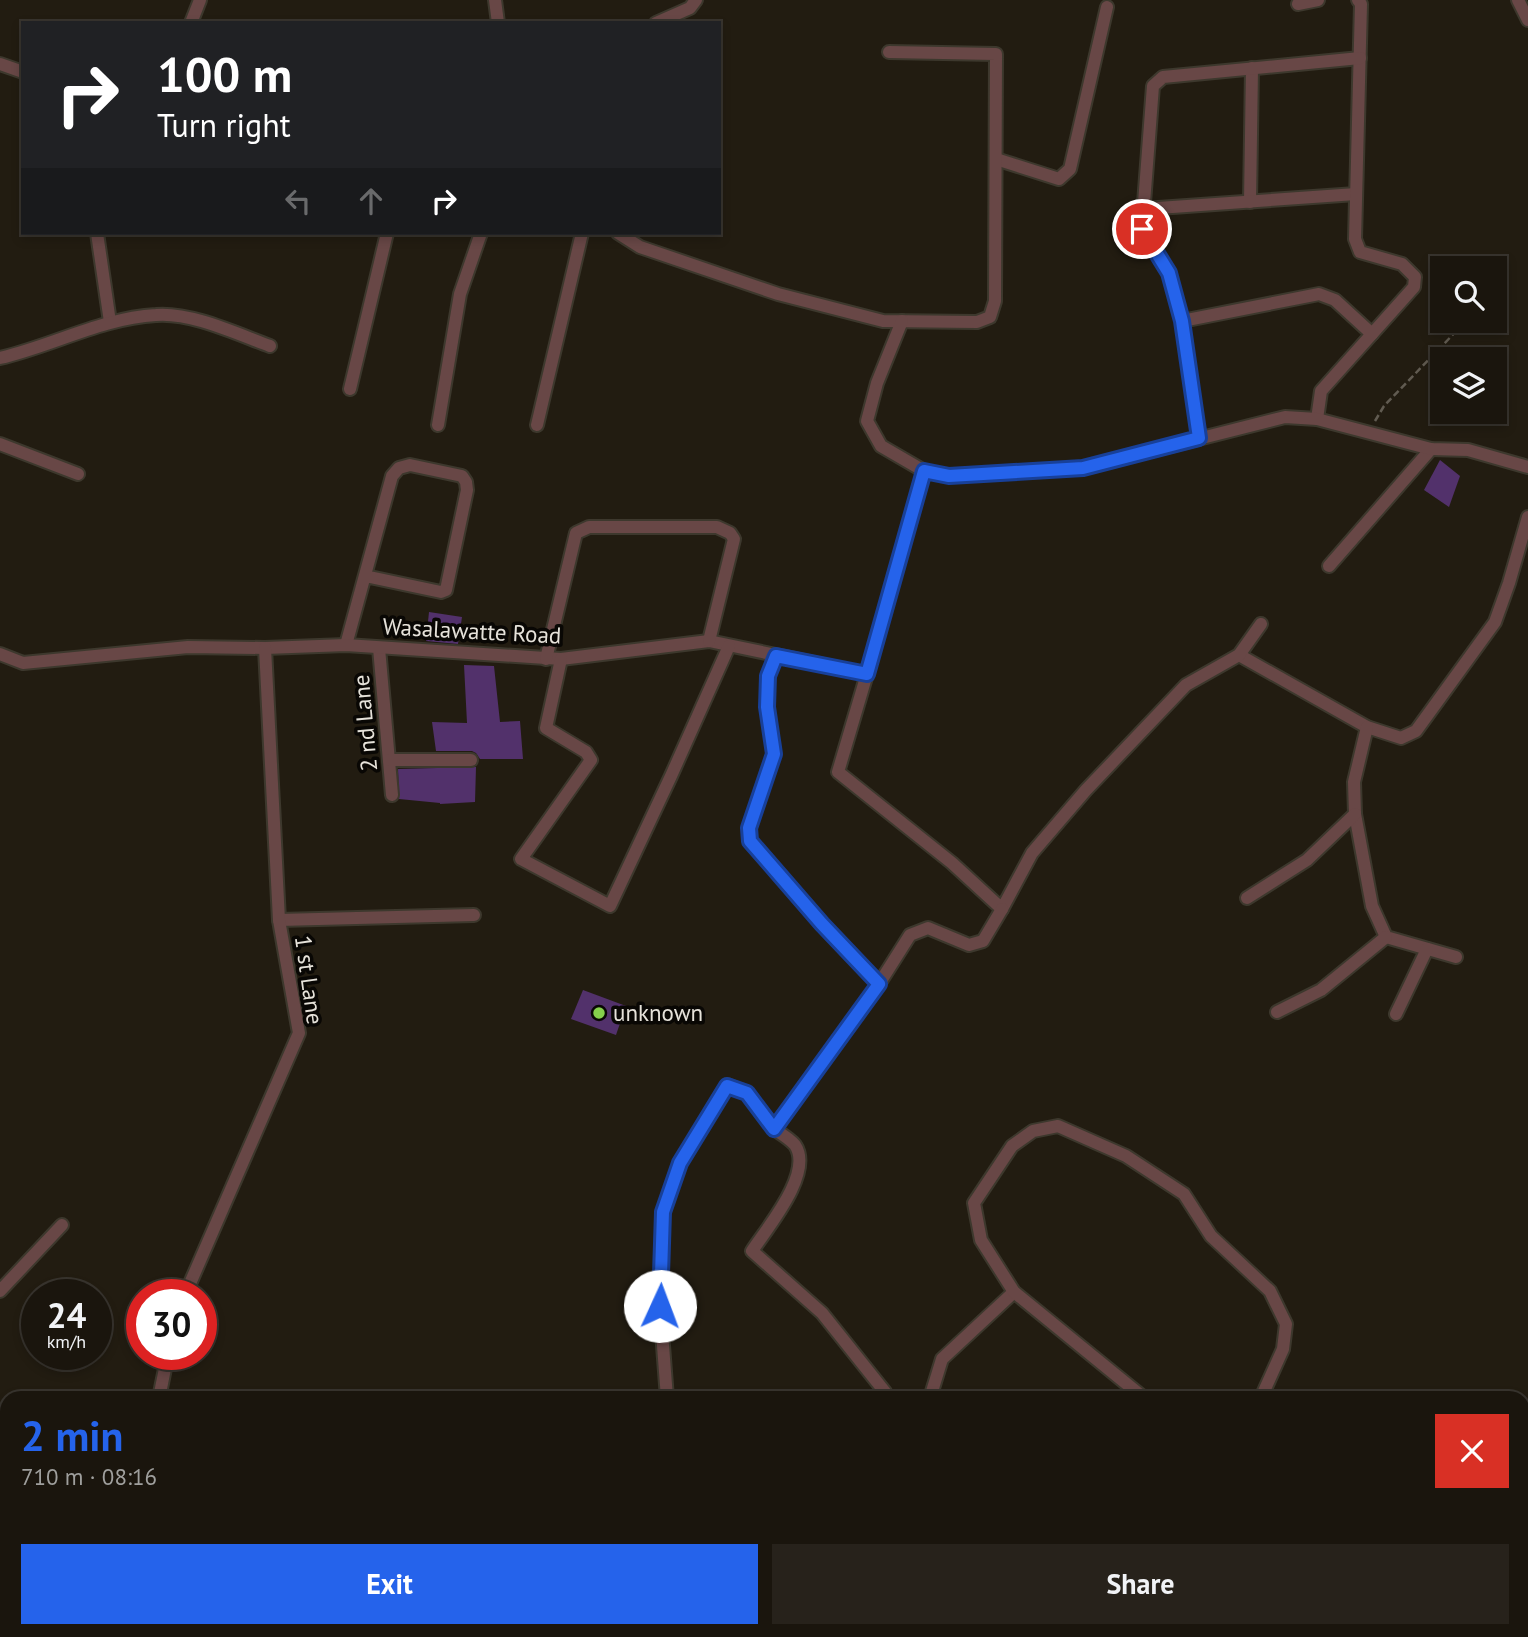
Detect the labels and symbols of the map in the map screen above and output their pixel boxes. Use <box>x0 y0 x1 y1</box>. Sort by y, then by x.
pin <box>1112 199 1172 259</box>
street label: Wasalawatte Road <box>382 611 562 650</box>
street label: 2 nd Lane <box>346 674 383 773</box>
street label: 1 st Lane <box>289 934 330 1026</box>
place label: unknown <box>613 998 703 1027</box>
marker: unknown <box>591 1005 607 1021</box>
position arrow <box>623 1269 697 1343</box>
speed limit sign: 30 <box>126 1279 217 1370</box>

